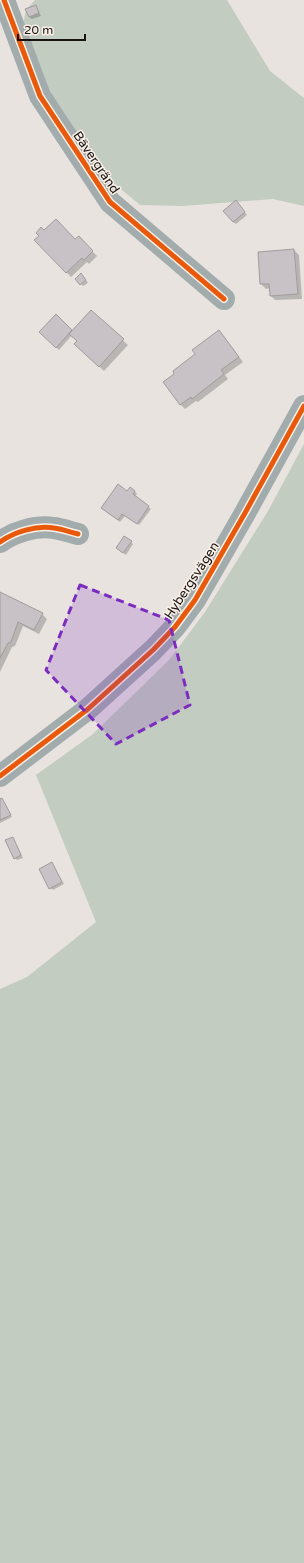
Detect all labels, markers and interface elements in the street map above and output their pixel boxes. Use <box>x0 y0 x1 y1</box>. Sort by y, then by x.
scale bar <box>18 16 85 42</box>
text: 20 m <box>24 23 53 37</box>
street label: Bävergränd <box>69 128 123 197</box>
street label: Hybergsvägen <box>161 539 223 622</box>

